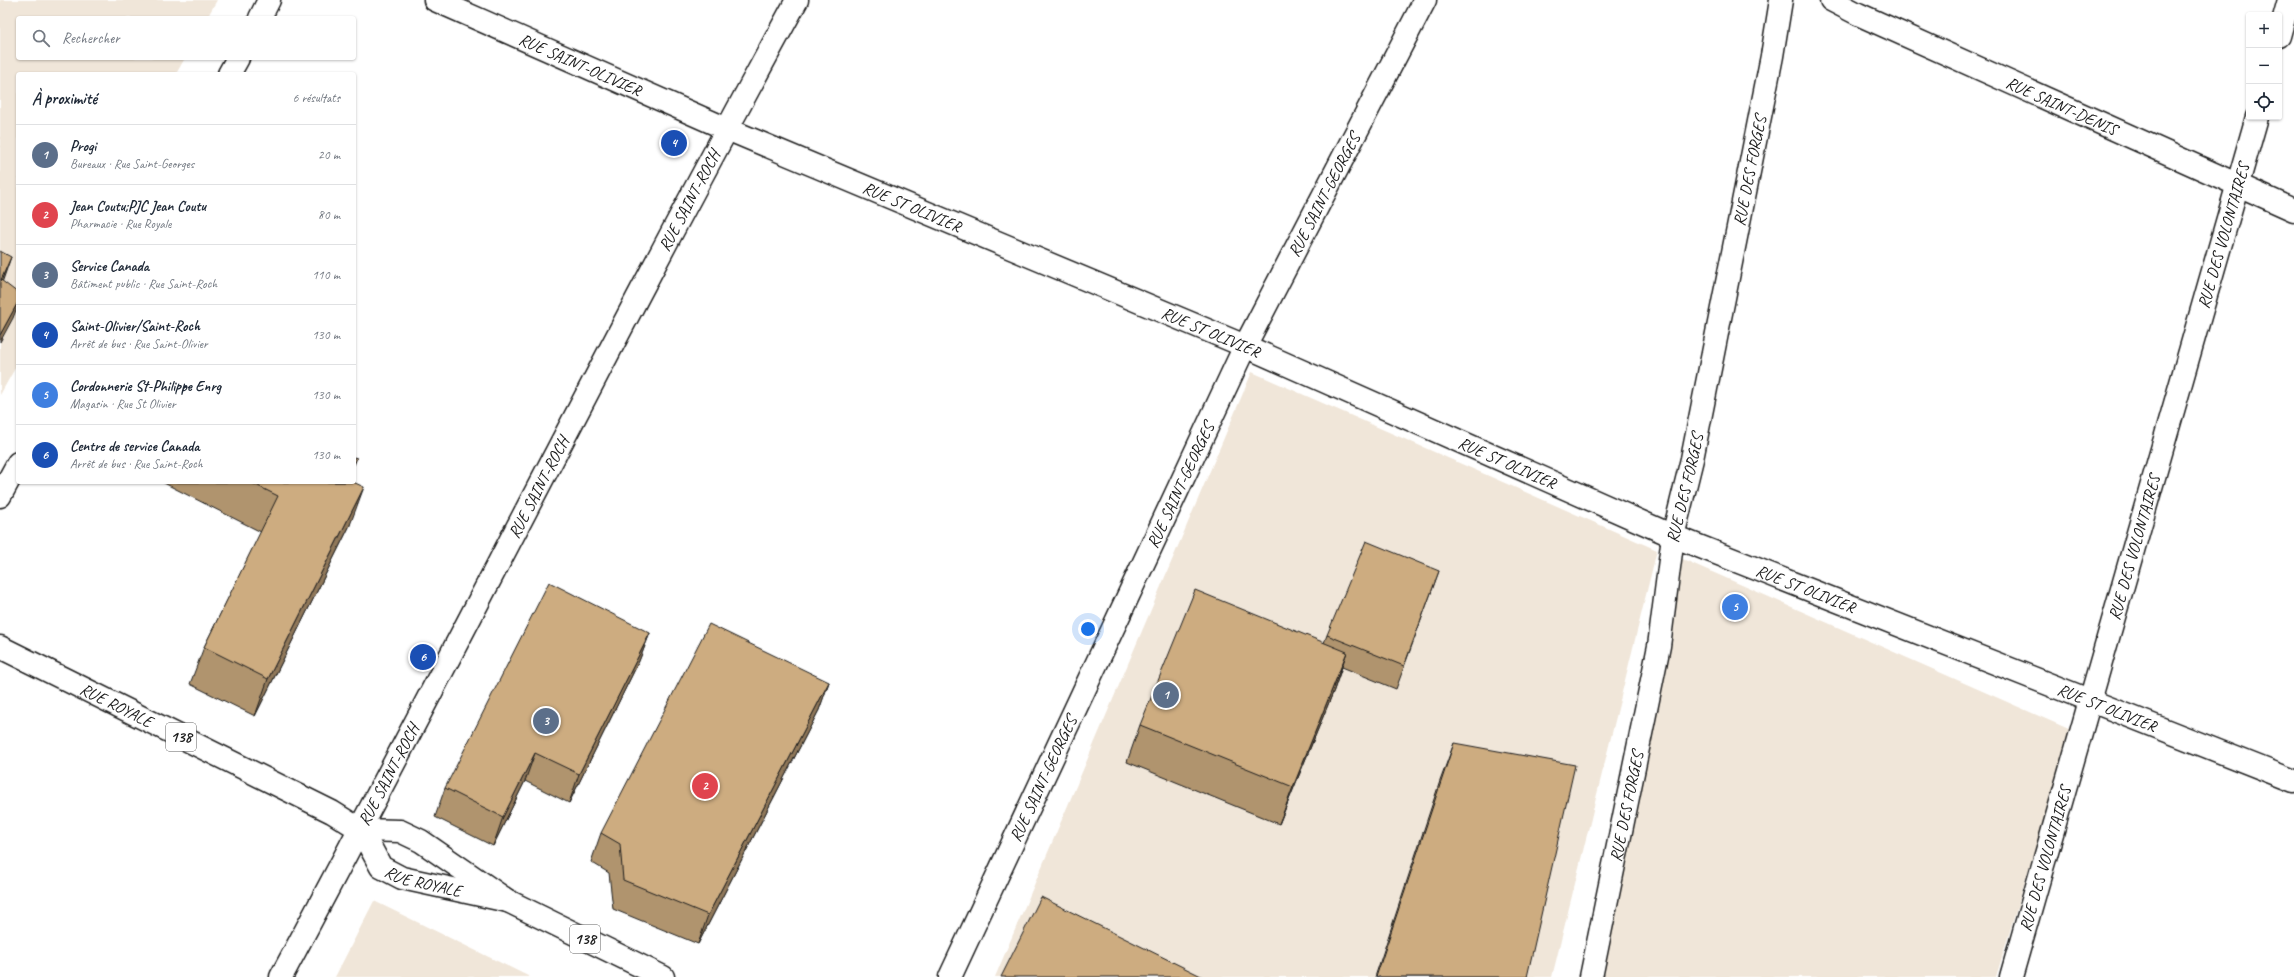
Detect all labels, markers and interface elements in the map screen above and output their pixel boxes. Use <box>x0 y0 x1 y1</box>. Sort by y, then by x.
map controls <box>2246 12 2282 120</box>
button: + <box>2246 12 2282 48</box>
search box <box>16 16 356 60</box>
icon: search <box>30 27 52 49</box>
street label: RUE SAINT-OLIVIER <box>516 28 646 101</box>
text: Rechercher <box>62 29 120 48</box>
button: − <box>2246 48 2282 84</box>
street label: RUE SAINT-DENIS <box>2003 72 2123 141</box>
button: locate <box>2246 84 2282 120</box>
text: À proximité <box>32 88 97 109</box>
text: 6 résultats <box>292 90 340 106</box>
street label: RUE DES FORGES <box>1728 110 1771 228</box>
street label: RUE SAINT-GEORGES <box>1283 126 1366 260</box>
pin: 4 <box>661 128 687 158</box>
text: Progi <box>70 137 96 156</box>
street label: RUE SAINT-ROCH <box>653 143 726 255</box>
text: 1 <box>42 147 48 163</box>
text: 20 m <box>318 147 340 163</box>
text: Bureaux · Rue Saint-Georges <box>70 156 194 172</box>
street label: RUE DES VOLONTAIRES <box>2192 158 2255 311</box>
street label: RUE ST OLIVIER <box>860 177 966 237</box>
text: Jean Coutu;PJC Jean Coutu <box>70 197 206 216</box>
text: 2 <box>42 207 48 223</box>
text: 80 m <box>318 207 340 223</box>
text: Pharmacie · Rue Royale <box>70 216 171 232</box>
text: Service Canada <box>70 257 149 276</box>
text: 3 <box>42 267 48 283</box>
text: 110 m <box>312 267 340 283</box>
text: Bâtiment public · Rue Saint-Roch <box>70 276 217 292</box>
street label: RUE ST OLIVIER <box>1159 302 1265 363</box>
text: Saint-Olivier/Saint-Roch <box>70 317 200 336</box>
text: 4 <box>42 327 48 343</box>
text: 130 m <box>312 327 340 343</box>
text: Arrêt de bus · Rue Saint-Olivier <box>70 336 208 352</box>
text: Cordonnerie St-Philippe Enrg <box>70 377 221 396</box>
text: 5 <box>42 387 48 403</box>
text: 130 m <box>312 387 340 403</box>
text: Magasin · Rue St Olivier <box>70 396 176 412</box>
street label: RUE SAINT-GEORGES <box>1142 416 1220 551</box>
street label: RUE DES FORGES <box>1662 428 1708 544</box>
street label: RUE SAINT-ROCH <box>503 430 575 542</box>
street label: RUE ST OLIVIER <box>1455 432 1561 494</box>
text: Centre de service Canada <box>70 437 200 456</box>
text: 6 <box>42 447 48 463</box>
text: 130 m <box>312 447 340 463</box>
text: Arrêt de bus · Rue Saint-Roch <box>70 456 203 472</box>
street label: RUE DES VOLONTAIRES <box>2103 470 2165 622</box>
street label: RUE ST OLIVIER <box>1753 559 1860 618</box>
pin: 5 <box>1722 592 1748 622</box>
your location <box>1078 619 1098 639</box>
pin: 6 <box>410 642 436 672</box>
street label: RUE ROYALE <box>77 678 159 733</box>
street label: RUE ST OLIVIER <box>2055 678 2161 737</box>
pin: 1 <box>1153 680 1179 710</box>
pin: 3 <box>533 706 559 736</box>
street label: RUE SAINT-GEORGES <box>1004 709 1083 845</box>
street label: RUE SAINT-ROCH <box>353 717 425 829</box>
road number: 138 <box>166 723 196 751</box>
street label: RUE DES FORGES <box>1604 746 1648 863</box>
pin: 2 <box>692 771 718 801</box>
street label: RUE DES VOLONTAIRES <box>2014 781 2076 934</box>
street label: RUE ROYALE <box>381 860 466 902</box>
road number: 138 <box>570 925 600 953</box>

